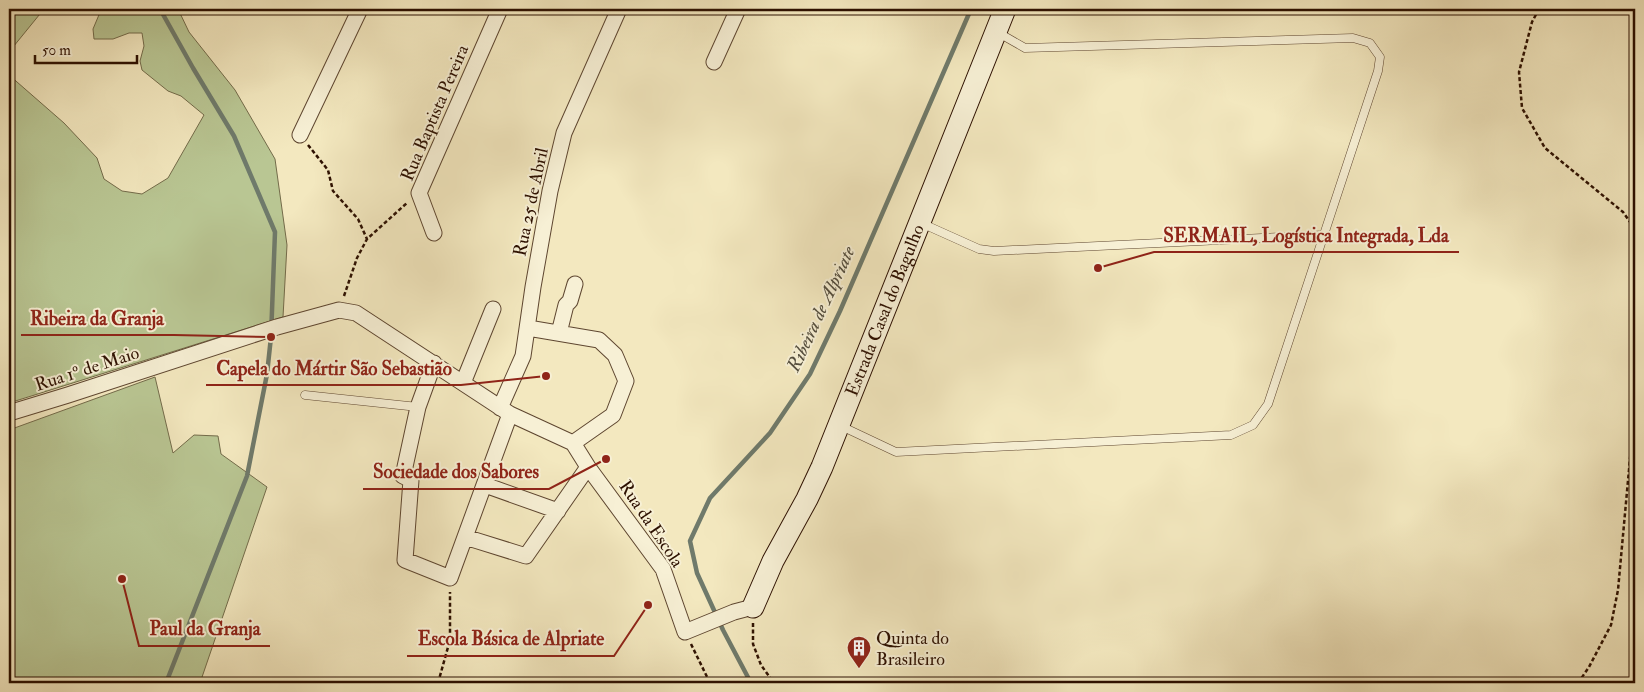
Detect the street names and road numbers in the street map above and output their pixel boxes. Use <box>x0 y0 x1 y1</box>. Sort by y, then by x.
street label: Rua Baptista Pereira <box>396 41 474 185</box>
street label: Rua 25 de Abril <box>508 145 554 258</box>
street label: Estrada Casal do Bagulho <box>840 221 929 400</box>
street label: Rua 1º de Maio <box>32 341 142 397</box>
street label: Rua da Escola <box>613 476 689 572</box>

